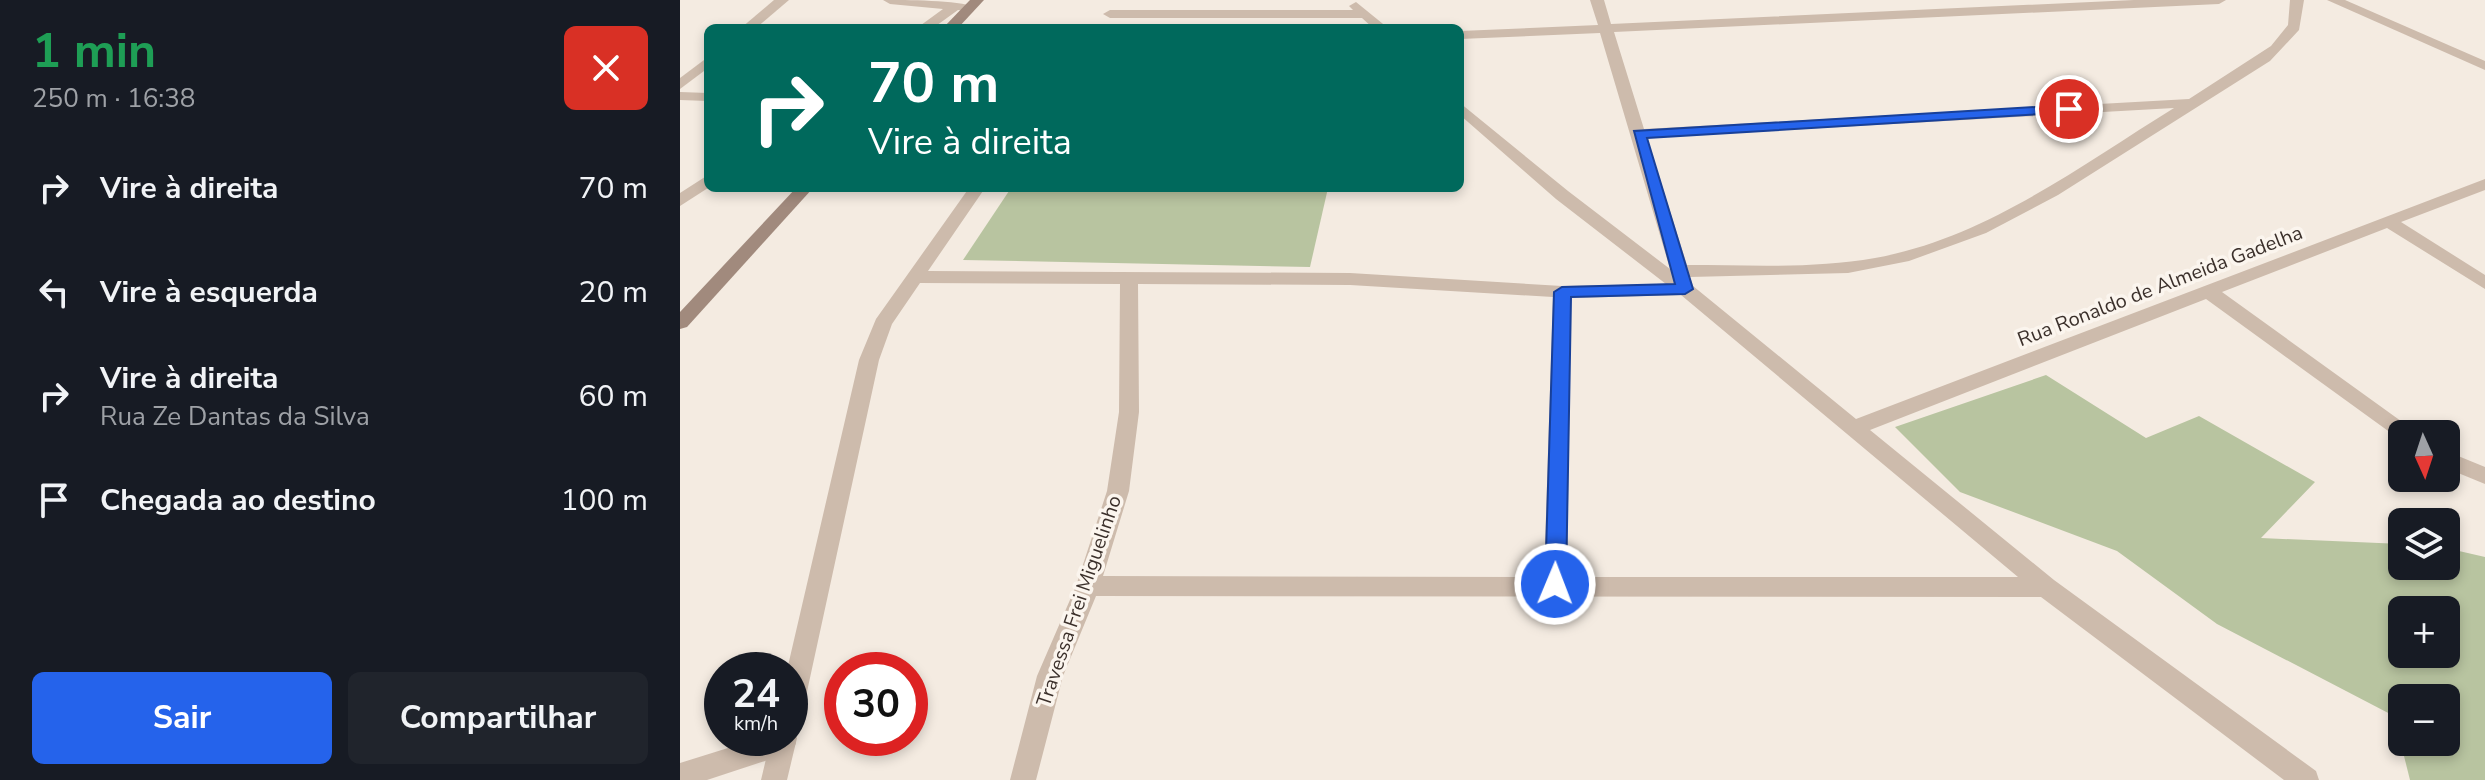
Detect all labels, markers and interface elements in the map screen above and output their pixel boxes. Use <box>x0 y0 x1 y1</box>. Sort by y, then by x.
text: 1 min <box>32 18 156 84</box>
button: close <box>564 26 648 110</box>
text: 70 m <box>868 45 999 122</box>
icon: right <box>736 56 840 160</box>
pin <box>2035 75 2103 143</box>
text: 250 m · 16:38 <box>32 81 195 116</box>
icon: arrive <box>2047 87 2091 131</box>
text: Vire à direita <box>868 118 1072 167</box>
icon: right <box>32 166 76 210</box>
text: Vire à direita <box>100 168 278 209</box>
text: 70 m <box>579 168 648 209</box>
street label: Rua Ronaldo de Almeida Gadelha <box>2014 219 2306 353</box>
icon: left <box>32 270 76 314</box>
text: Vire à esquerda <box>100 272 318 313</box>
text: 20 m <box>579 272 648 313</box>
text: Vire à direita <box>100 358 278 399</box>
icon: right <box>32 374 76 418</box>
text: 60 m <box>579 376 648 417</box>
text: Rua Ze Dantas da Silva <box>100 399 370 434</box>
north arrow <box>2388 420 2460 492</box>
map controls <box>2388 420 2460 756</box>
icon: arrive <box>32 478 76 522</box>
text: Chegada ao destino <box>100 480 376 521</box>
text: 100 m <box>561 480 648 521</box>
street label: Travessa Frei Miguelinho <box>1030 492 1128 710</box>
button: layers <box>2388 508 2460 580</box>
position arrow <box>1513 542 1597 626</box>
button: + <box>2388 596 2460 668</box>
speed limit sign: 30 <box>824 652 928 756</box>
text: 24 <box>732 667 780 721</box>
button: Sair <box>32 672 332 764</box>
button: Compartilhar <box>348 672 648 764</box>
button: − <box>2388 684 2460 756</box>
text: km/h <box>734 710 778 737</box>

